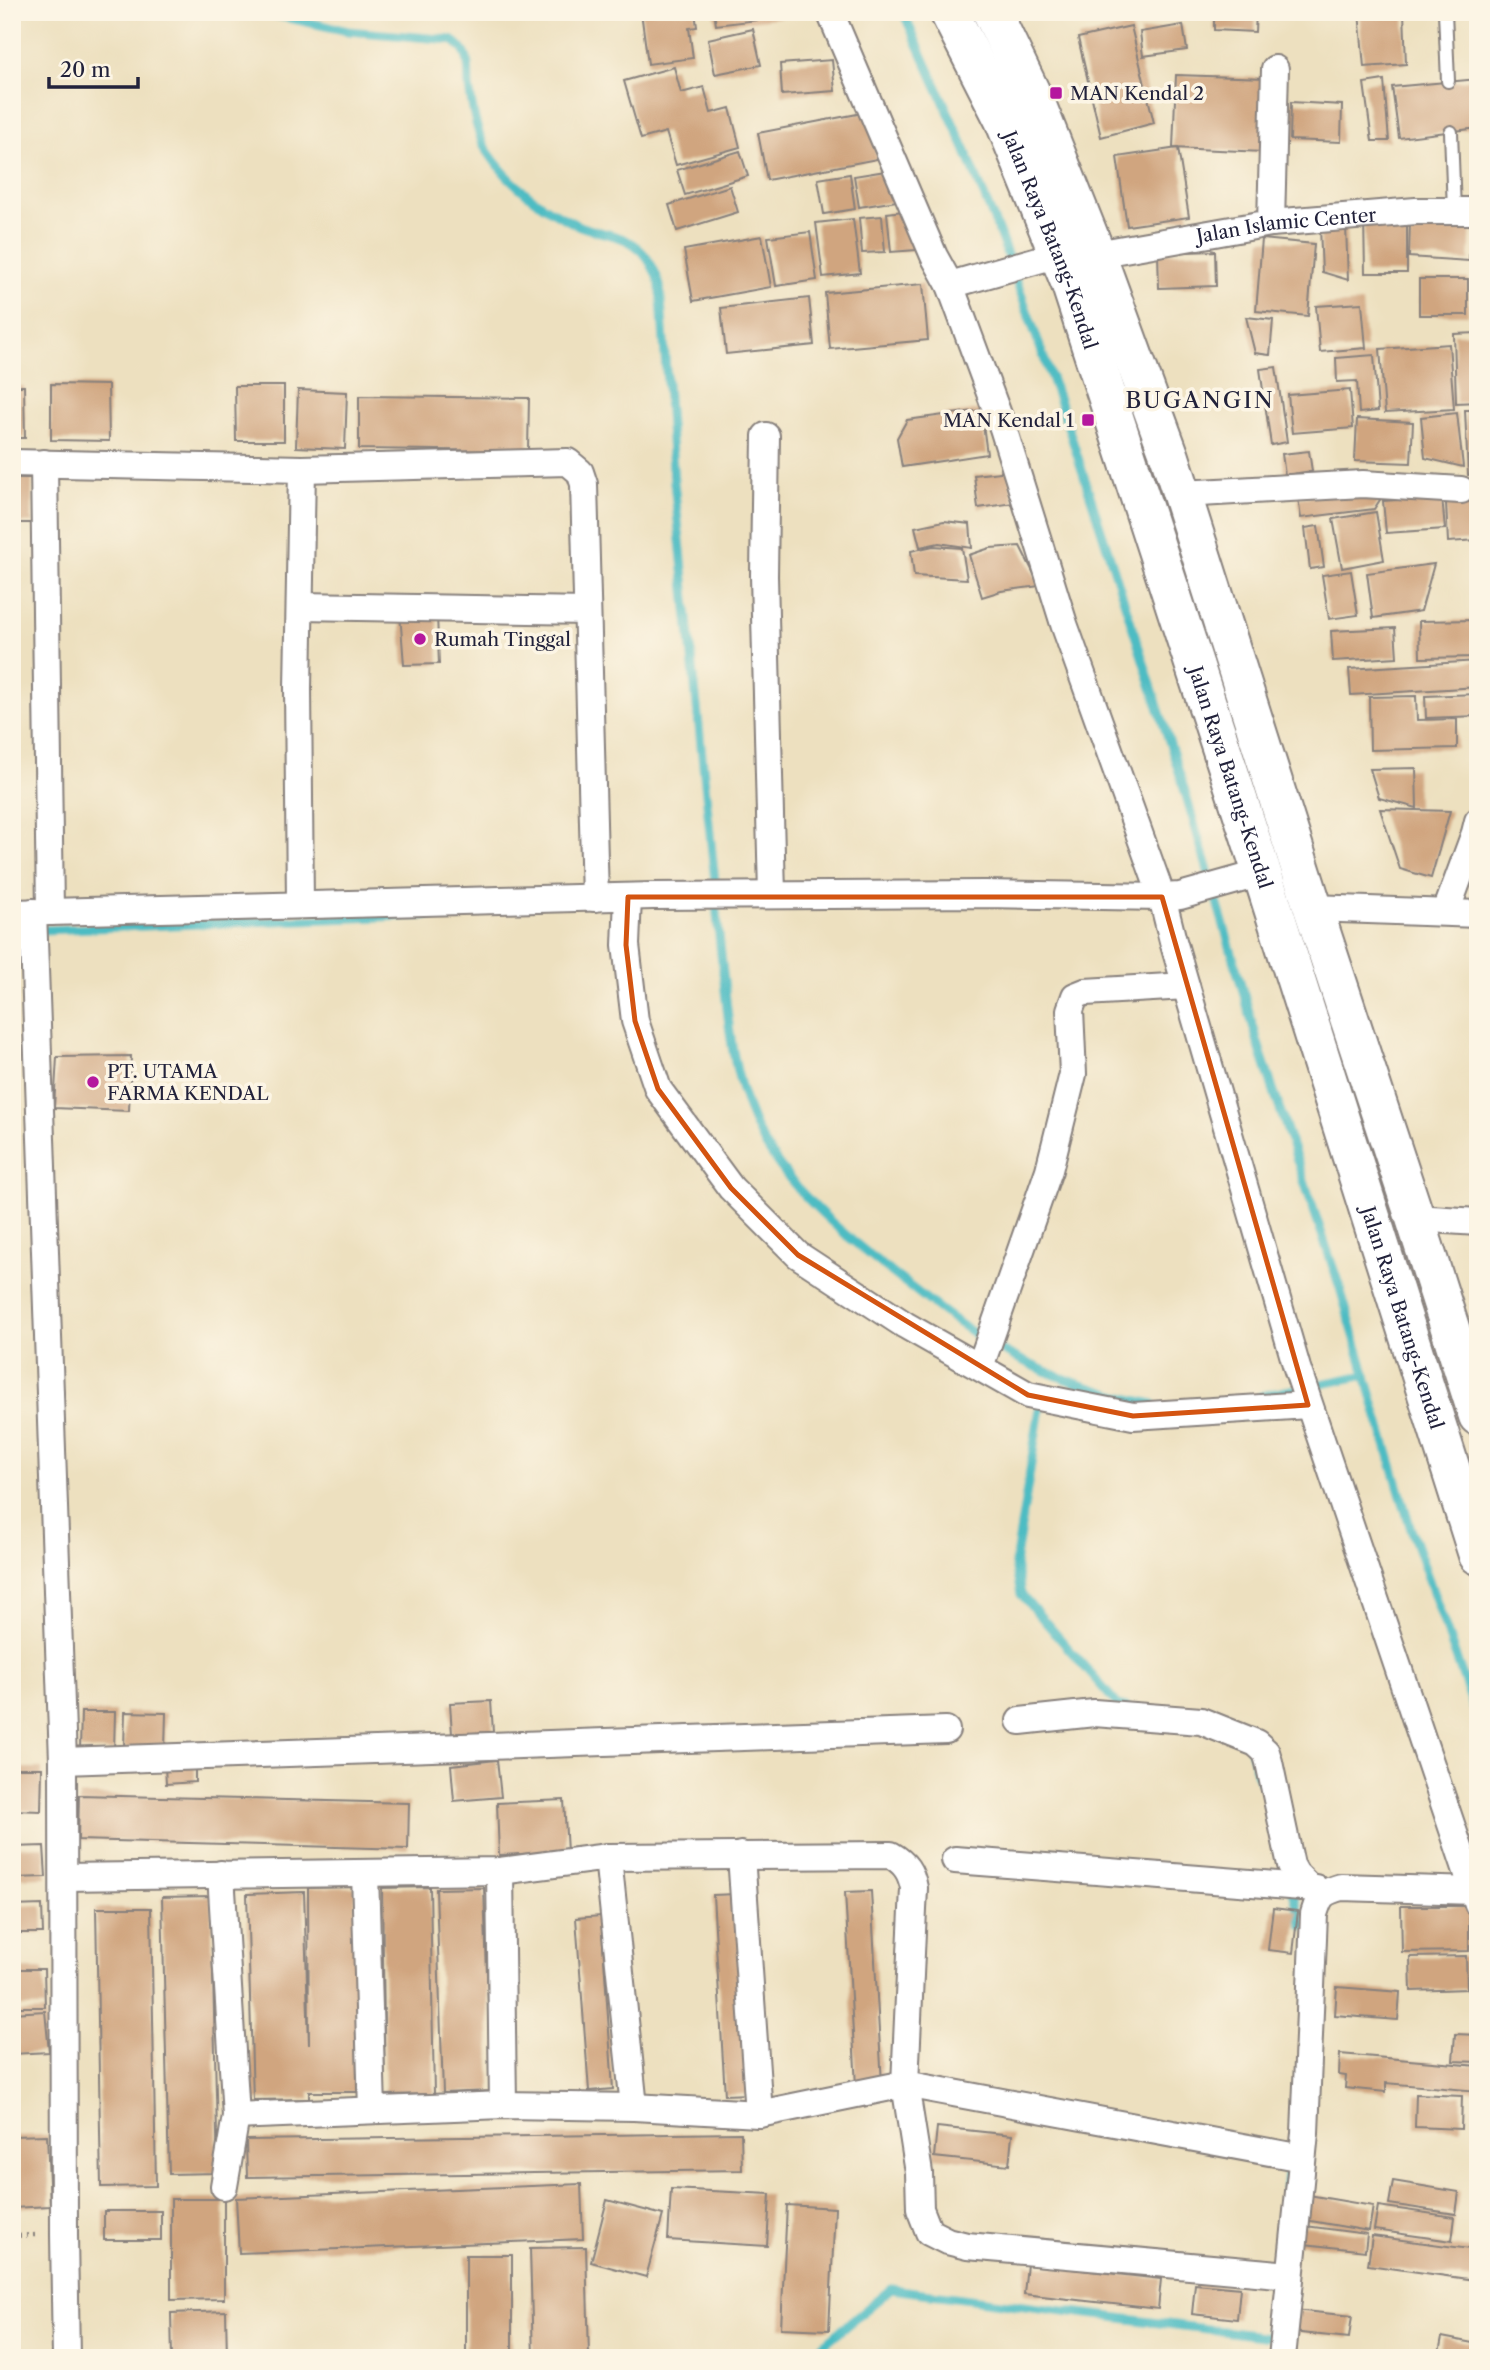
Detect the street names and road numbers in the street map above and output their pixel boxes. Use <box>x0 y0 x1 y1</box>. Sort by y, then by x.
street label: Jalan Raya Batang-Kendal <box>997 125 1102 353</box>
street label: Jalan Islamic Center <box>1192 203 1377 249</box>
street label: Jalan Raya Batang-Kendal <box>1183 661 1277 892</box>
street label: Jalan Raya Batang-Kendal <box>1355 1201 1448 1432</box>

